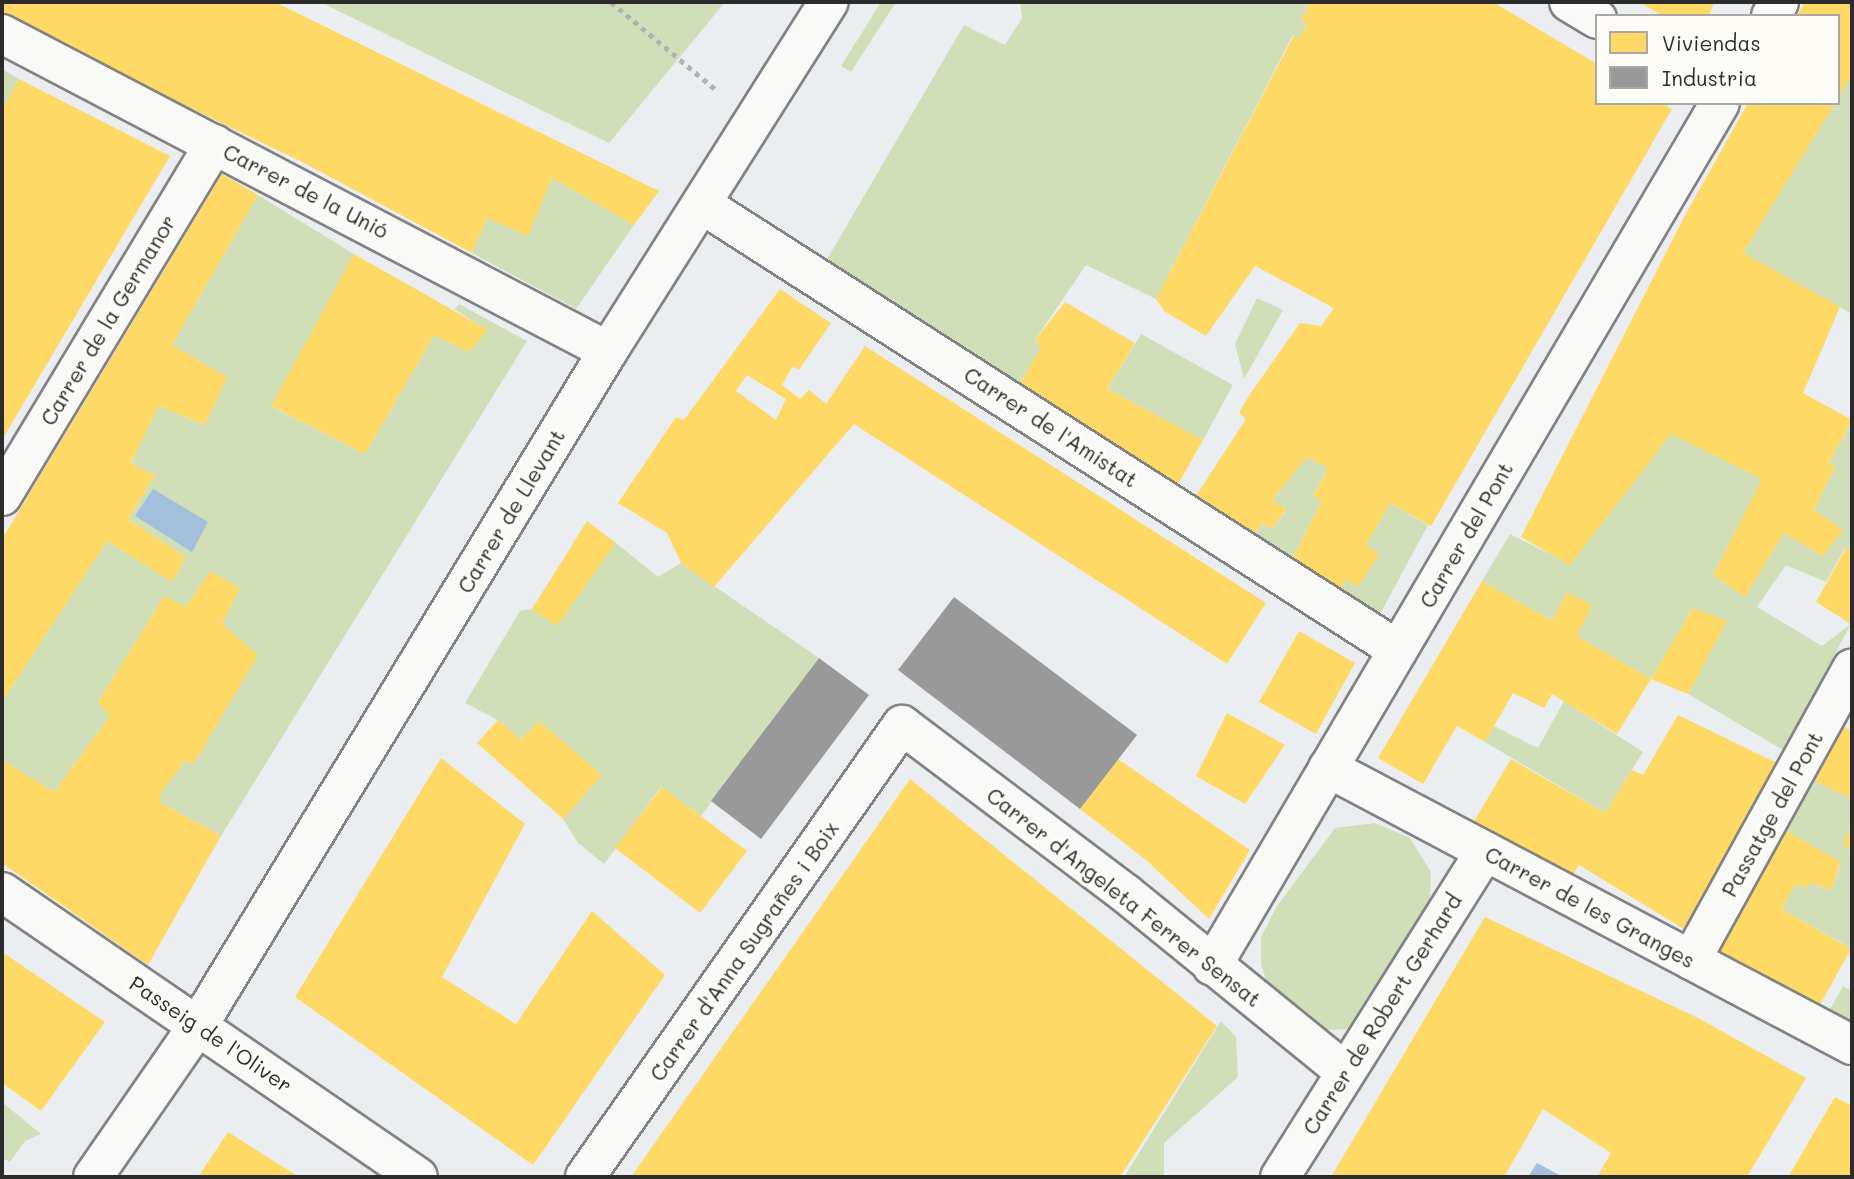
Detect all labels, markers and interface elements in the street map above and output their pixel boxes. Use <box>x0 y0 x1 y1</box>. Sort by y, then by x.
legend <box>1595 14 1840 105</box>
text: Viviendas <box>1662 29 1761 56</box>
text: Industria <box>1662 64 1757 91</box>
street label: Carrer de la Unió <box>219 138 393 244</box>
street label: Carrer de la Germanor <box>35 210 181 430</box>
street label: Carrer de l'Amistat <box>960 361 1142 493</box>
street label: Carrer de Llevant <box>452 424 570 598</box>
street label: Carrer del Pont <box>1414 458 1518 612</box>
street label: Passatge del Pont <box>1716 727 1828 901</box>
street label: Carrer d'Angeleta Ferrer Sensat <box>982 782 1266 1012</box>
street label: Carrer d'Anna Sugrañes i Boix <box>644 816 844 1086</box>
street label: Carrer de les Granges <box>1481 841 1699 973</box>
street label: Carrer de Robert Gerhard <box>1297 889 1467 1139</box>
street label: Passeig de l'Oliver <box>125 970 297 1098</box>

